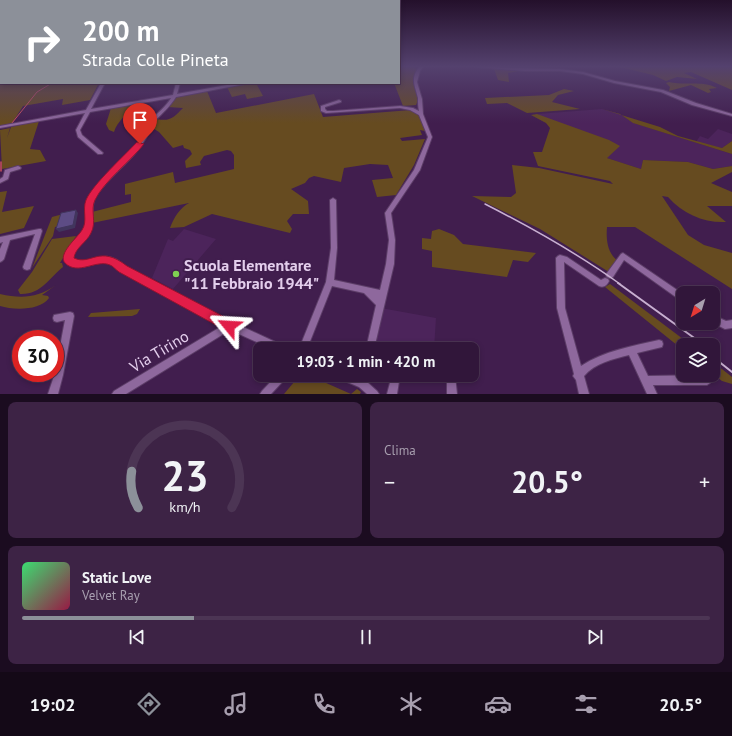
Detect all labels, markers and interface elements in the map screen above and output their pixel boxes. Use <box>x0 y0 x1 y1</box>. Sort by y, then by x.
text: 200 m <box>82 12 159 49</box>
icon: right <box>16 16 68 68</box>
text: Strada Colle Pineta <box>82 48 229 71</box>
pin <box>123 103 157 144</box>
icon: arrive <box>129 109 151 131</box>
place label: Scuola Elementare "11 Febbraio 1944" <box>184 255 319 293</box>
marker: Scuola Elementare "11 Febbraio 1944" <box>171 269 181 279</box>
north arrow <box>676 286 720 330</box>
map controls <box>676 286 720 382</box>
position arrow <box>208 305 250 347</box>
street label: Via Tirino <box>125 326 192 377</box>
speed limit sign: 30 <box>12 330 64 382</box>
button: layers <box>676 338 720 382</box>
text: 19:03 · 1 min · 420 m <box>297 352 435 371</box>
text: Clima <box>384 442 416 459</box>
text: 23 <box>161 449 209 502</box>
text: 20.5° <box>511 462 583 501</box>
text: − <box>384 468 395 496</box>
text: + <box>699 468 710 496</box>
text: km/h <box>169 497 201 516</box>
text: Static Love <box>82 568 152 587</box>
text: Velvet Ray <box>82 587 140 604</box>
icon: previous <box>126 626 148 648</box>
icon: pause <box>355 626 377 648</box>
icon: next <box>584 626 606 648</box>
icon: directions <box>135 690 163 718</box>
icon: music <box>222 690 250 718</box>
icon: phone <box>310 690 338 718</box>
icon: climate <box>397 690 425 718</box>
icon: car <box>484 690 512 718</box>
icon: filters <box>572 690 600 718</box>
text: 19:02 <box>30 693 75 716</box>
text: 20.5° <box>659 693 702 716</box>

